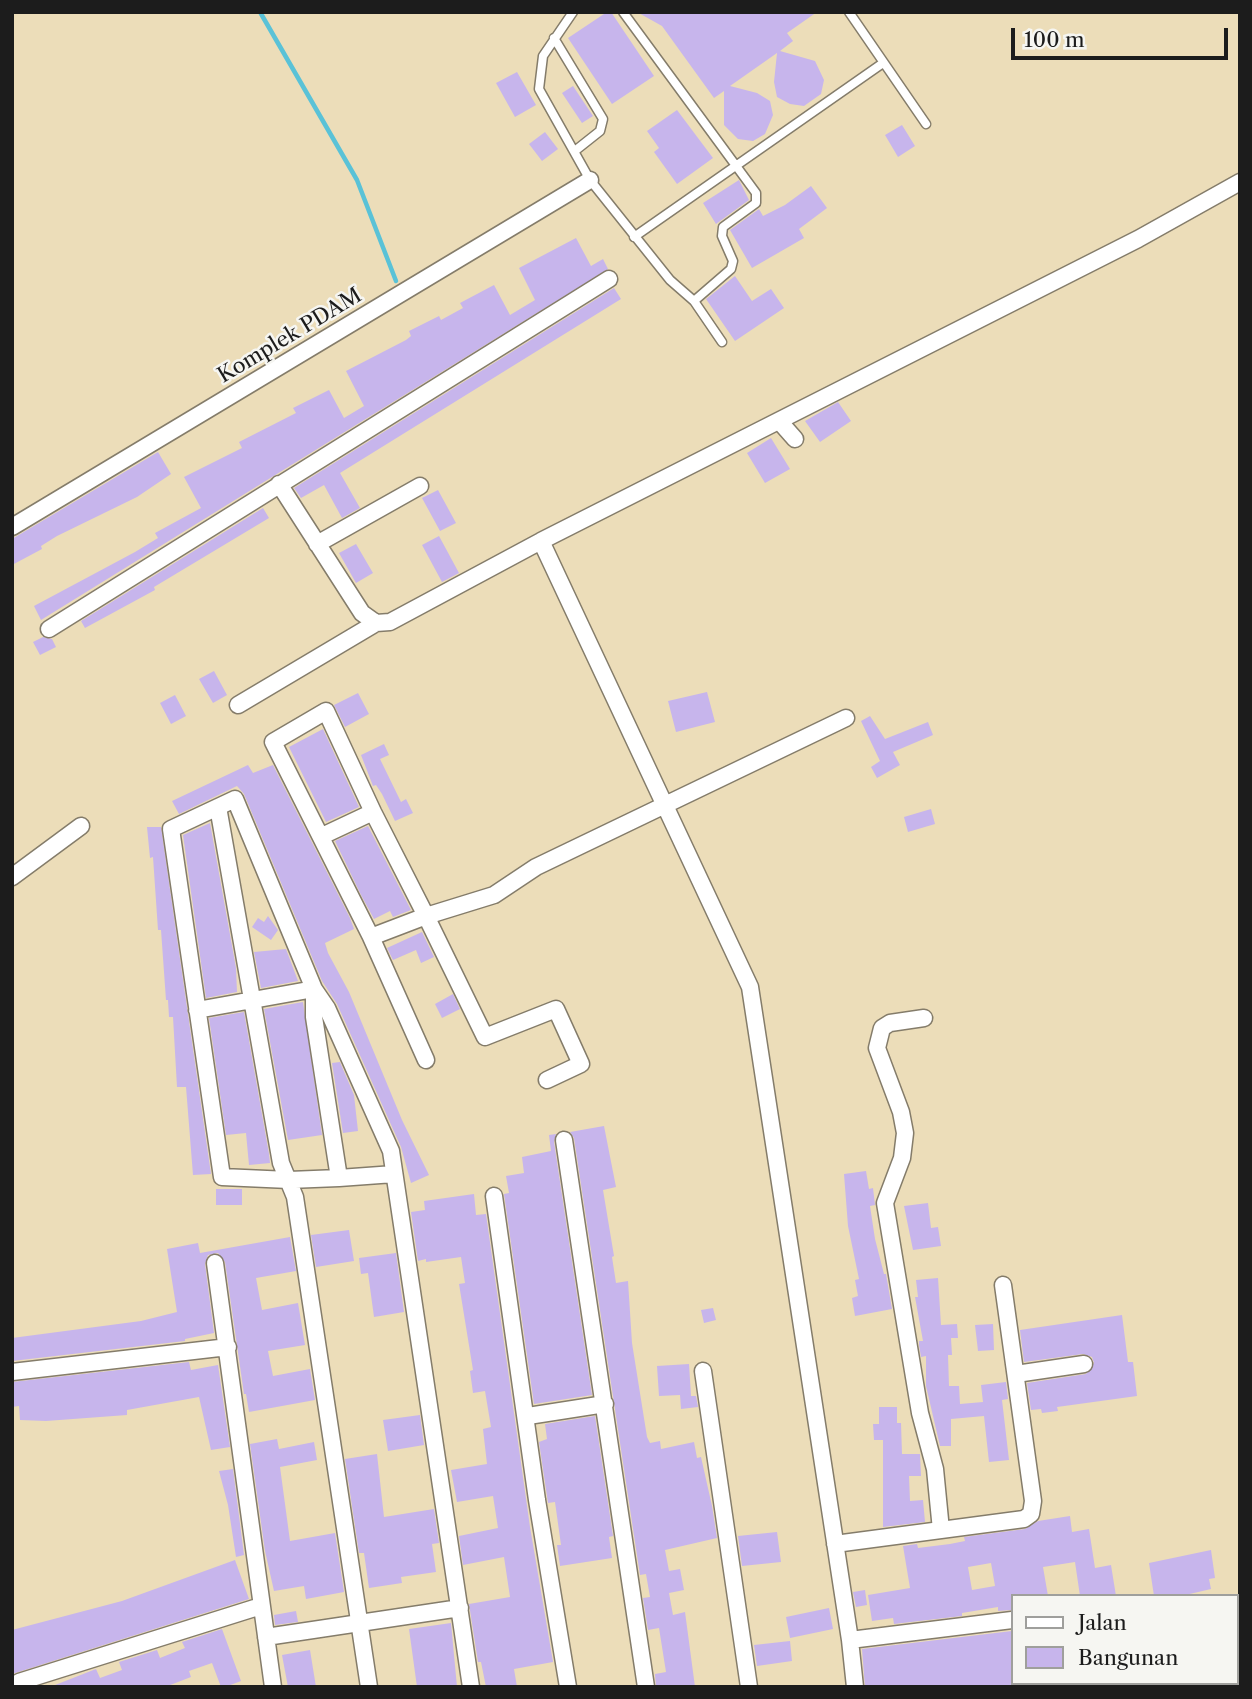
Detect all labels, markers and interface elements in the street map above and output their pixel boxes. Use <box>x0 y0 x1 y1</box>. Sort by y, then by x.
scale bar <box>1014 14 1231 58</box>
text: 100 m <box>1024 27 1085 52</box>
street label: Komplek PDAM <box>213 283 367 389</box>
legend <box>1010 1594 1238 1685</box>
text: Jalan <box>1078 1610 1127 1635</box>
text: Bangunan <box>1078 1645 1178 1670</box>

